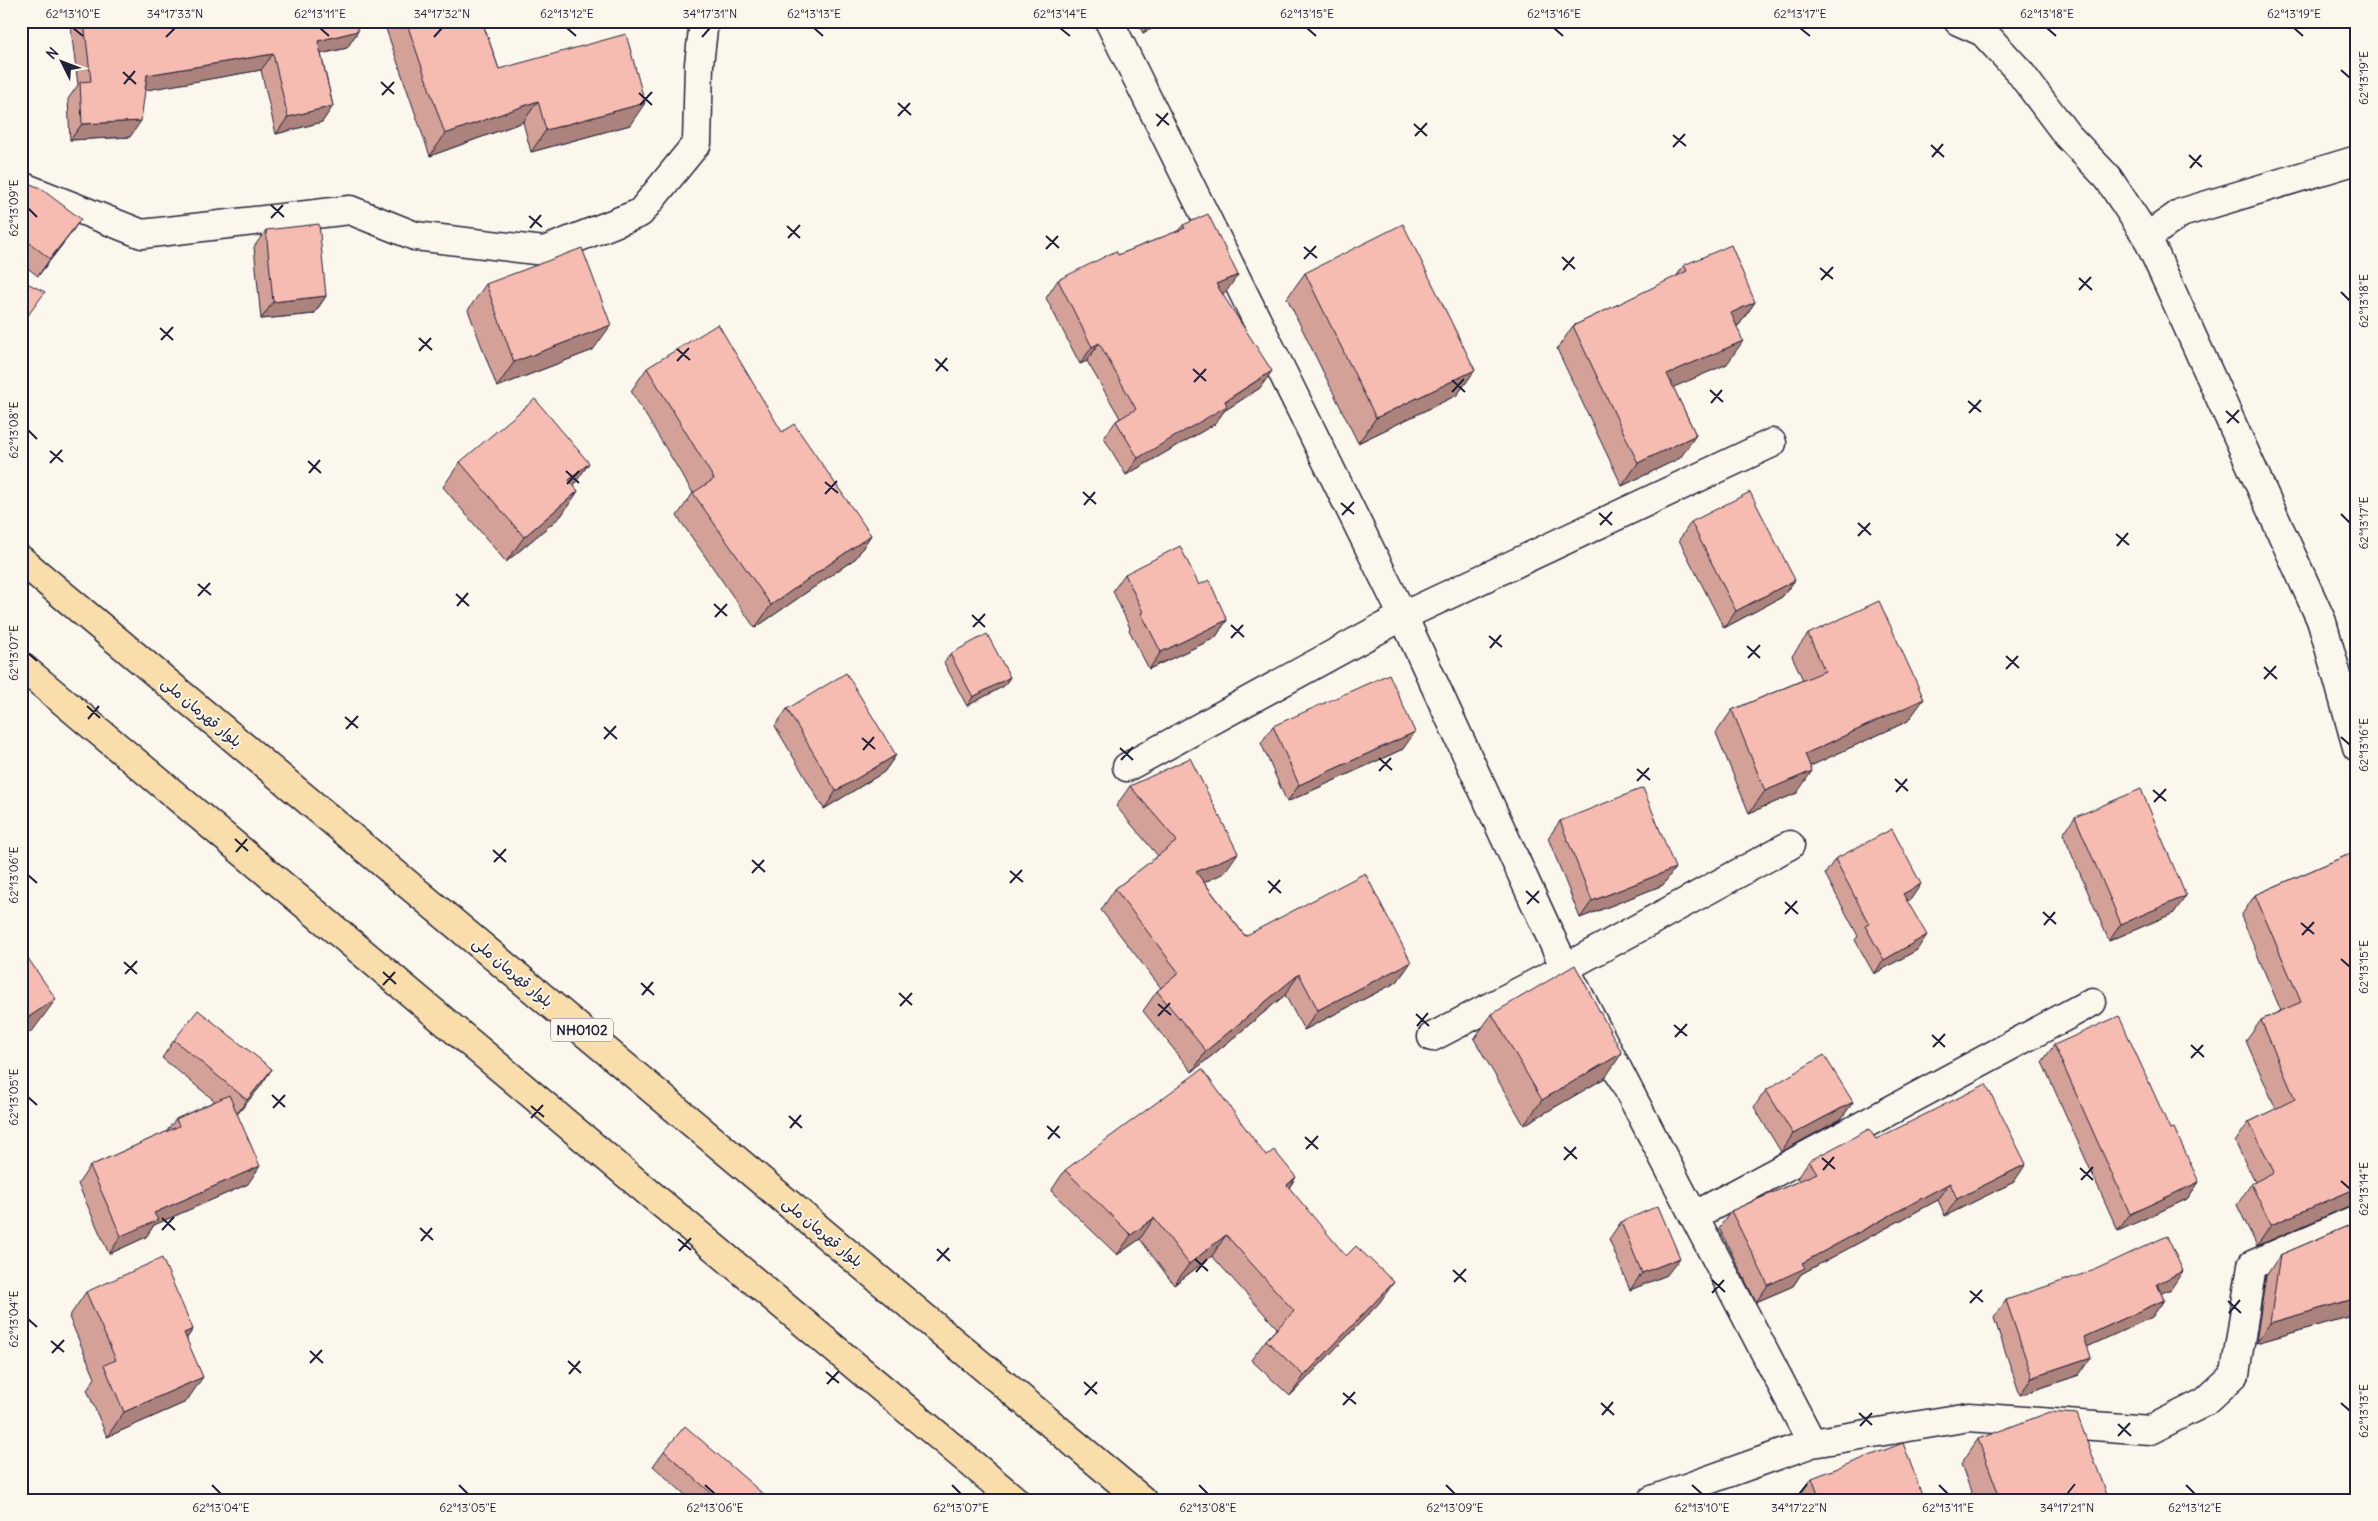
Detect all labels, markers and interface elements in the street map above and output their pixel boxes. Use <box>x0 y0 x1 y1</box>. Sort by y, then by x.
text: 62°13'10"E <box>45 6 101 21</box>
text: 34°17'33"N <box>147 6 203 21</box>
text: 62°13'11"E <box>294 6 346 21</box>
text: 34°17'32"N <box>414 6 470 21</box>
text: 62°13'12"E <box>540 6 594 21</box>
text: 34°17'31"N <box>683 6 737 21</box>
text: 62°13'13"E <box>787 6 841 21</box>
text: 62°13'14"E <box>1033 6 1087 21</box>
text: 62°13'15"E <box>1280 6 1334 21</box>
text: 62°13'16"E <box>1527 6 1581 21</box>
text: 62°13'17"E <box>1773 6 1827 21</box>
text: 62°13'18"E <box>2020 6 2074 21</box>
text: 62°13'19"E <box>2267 6 2321 21</box>
north arrow <box>38 38 88 88</box>
text: N <box>42 44 62 63</box>
text: 62°13'19"E <box>2356 51 2371 105</box>
text: 62°13'09"E <box>6 179 21 237</box>
text: 62°13'18"E <box>2356 274 2371 328</box>
text: 62°13'08"E <box>6 401 21 459</box>
text: 62°13'17"E <box>2356 496 2371 550</box>
text: 62°13'07"E <box>6 625 21 681</box>
street label: بلوار قهرمان ملی <box>157 673 246 752</box>
text: 62°13'16"E <box>2356 718 2371 772</box>
text: 62°13'06"E <box>6 846 21 904</box>
street label: بلوار قهرمان ملی <box>468 933 557 1012</box>
text: 62°13'15"E <box>2356 940 2371 994</box>
road number: NH0102 <box>551 1018 613 1042</box>
text: 62°13'05"E <box>6 1068 21 1126</box>
text: 62°13'14"E <box>2356 1162 2371 1216</box>
street label: بلوار قهرمان ملی <box>778 1193 867 1272</box>
text: 62°13'04"E <box>6 1290 21 1348</box>
text: 62°13'13"E <box>2356 1384 2371 1438</box>
text: 62°13'04"E <box>192 1500 250 1515</box>
text: 62°13'05"E <box>439 1500 497 1515</box>
text: 62°13'06"E <box>686 1500 744 1515</box>
text: 62°13'07"E <box>933 1500 989 1515</box>
text: 62°13'08"E <box>1179 1500 1237 1515</box>
text: 62°13'09"E <box>1426 1500 1484 1515</box>
text: 62°13'10"E <box>1674 1500 1730 1515</box>
text: 34°17'22"N <box>1771 1500 1827 1515</box>
text: 62°13'11"E <box>1922 1500 1974 1515</box>
text: 34°17'21"N <box>2040 1500 2094 1515</box>
text: 62°13'12"E <box>2168 1500 2222 1515</box>

